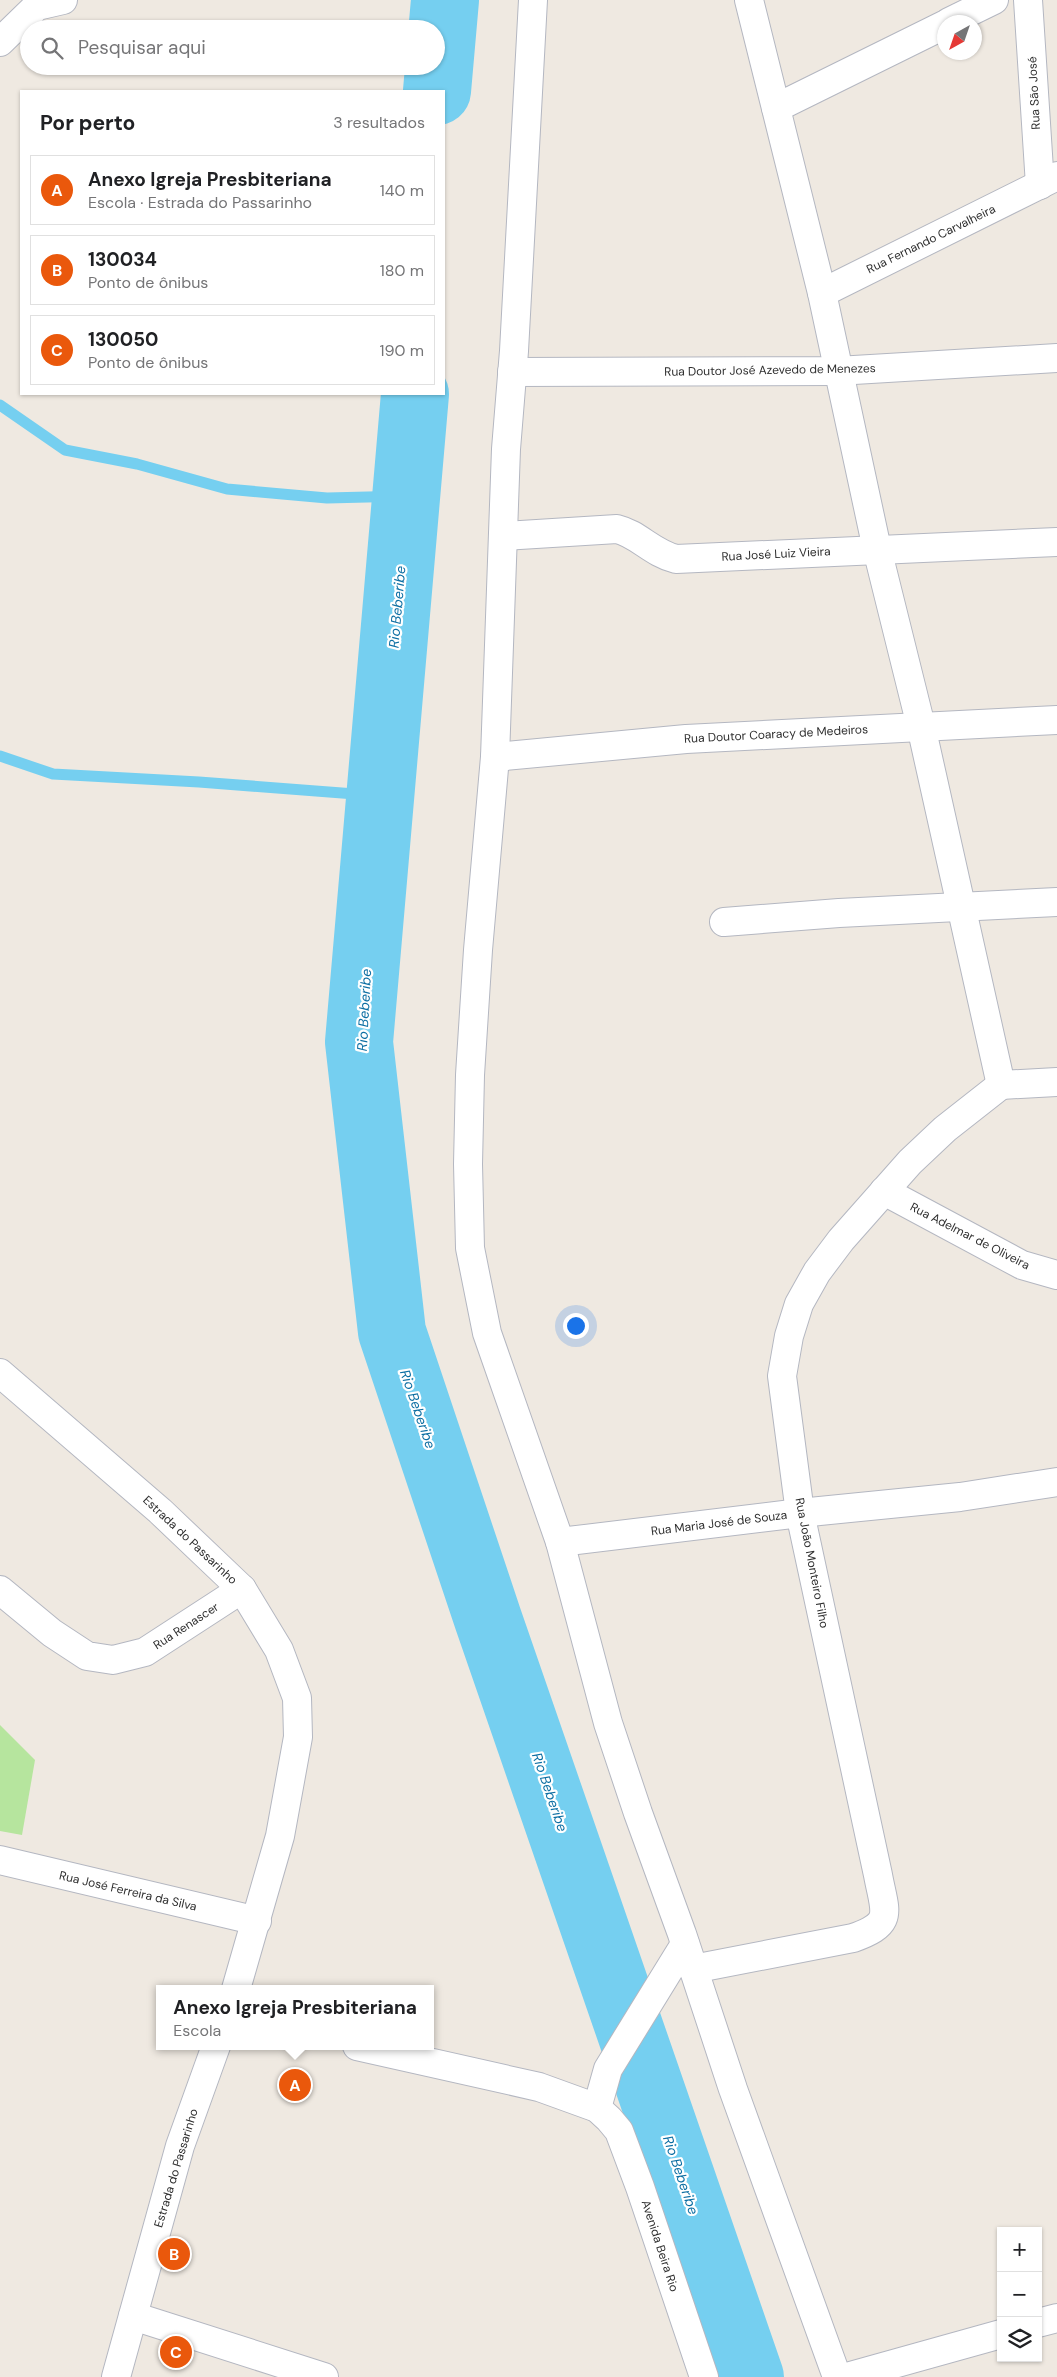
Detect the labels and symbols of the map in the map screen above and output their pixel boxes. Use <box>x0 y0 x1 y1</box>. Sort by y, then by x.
north arrow <box>937 15 982 60</box>
street label: Rua São José <box>1024 56 1044 130</box>
street label: Rua Fernando Carvalheira <box>864 201 998 277</box>
street label: Rua Doutor José Azevedo de Menezes <box>664 360 876 380</box>
street label: Rua José Luiz Vieira <box>721 543 831 565</box>
water label: Rio Beberibe <box>384 565 410 649</box>
street label: Rua Doutor Coaracy de Medeiros <box>684 721 868 747</box>
water label: Rio Beberibe <box>353 968 375 1052</box>
street label: Rua Adelmar de Oliveira <box>907 1199 1033 1273</box>
your location <box>563 1313 589 1339</box>
water label: Rio Beberibe <box>396 1367 440 1451</box>
street label: Estrada do Passarinho <box>139 1492 241 1588</box>
street label: Rua João Monteiro Filho <box>792 1496 832 1630</box>
street label: Rua Maria José de Souza <box>650 1507 788 1539</box>
street label: Rua Renascer <box>150 1599 222 1653</box>
water label: Rio Beberibe <box>528 1750 572 1834</box>
street label: Rua José Ferreira da Silva <box>58 1867 198 1915</box>
pin: A <box>279 2066 311 2104</box>
street label: Estrada do Passarinho <box>150 2107 202 2229</box>
water label: Rio Beberibe <box>659 2133 703 2217</box>
street label: Avenida Beira Rio <box>638 2198 682 2294</box>
pin: B <box>158 2235 190 2273</box>
pin: C <box>160 2333 192 2371</box>

